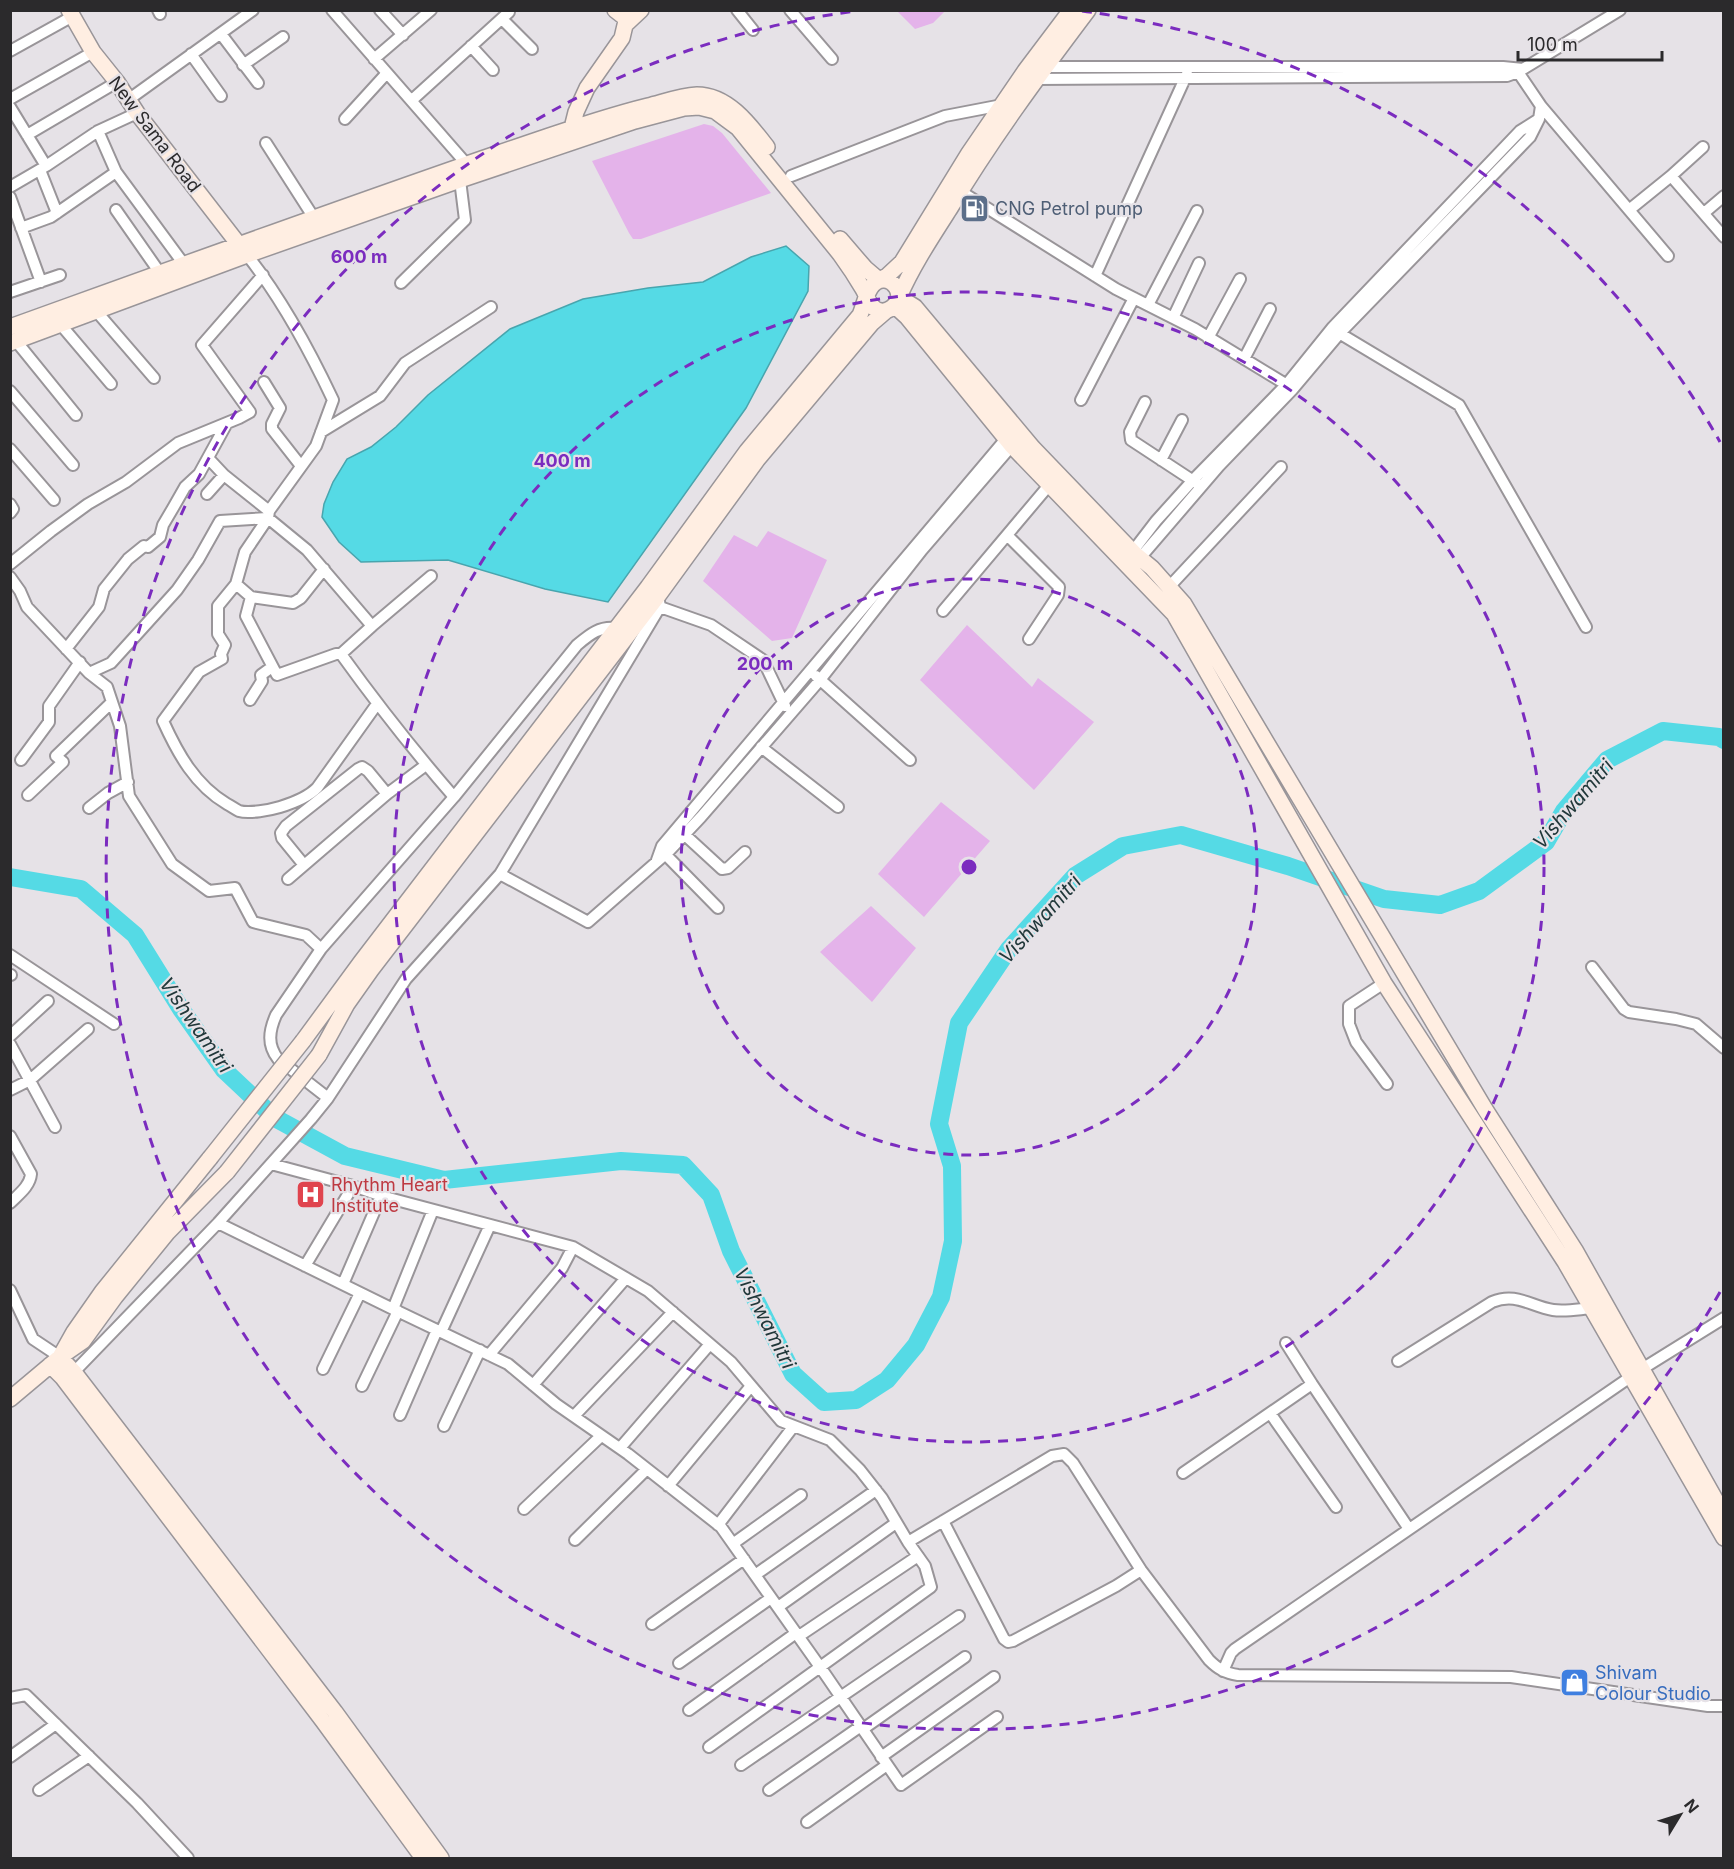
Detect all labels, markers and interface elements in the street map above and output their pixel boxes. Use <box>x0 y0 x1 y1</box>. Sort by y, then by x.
scale bar <box>1518 24 1662 62</box>
text: 100 m <box>1527 34 1578 55</box>
street label: New Sama Road <box>105 72 205 196</box>
fuel station icon: CNG Petrol pump <box>958 192 990 224</box>
place label: CNG Petrol pump <box>995 198 1143 219</box>
text: 600 m <box>331 246 387 267</box>
text: 400 m <box>533 450 591 471</box>
text: 200 m <box>737 653 793 674</box>
water label: Vishwamitri <box>1528 753 1619 854</box>
centre of rings <box>959 857 979 877</box>
water label: Vishwamitri <box>994 869 1087 968</box>
water label: Vishwamitri <box>154 973 238 1078</box>
place label: Rhythm Heart Institute <box>331 1174 448 1216</box>
hospital icon: Rhythm Heart Institute <box>294 1178 326 1210</box>
water label: Vishwamitri <box>729 1263 801 1374</box>
place label: Shivam Colour Studio <box>1595 1662 1711 1704</box>
shop icon: Shivam Colour Studio <box>1558 1666 1590 1698</box>
north arrow <box>1650 1785 1710 1845</box>
text: N <box>1680 1795 1703 1817</box>

